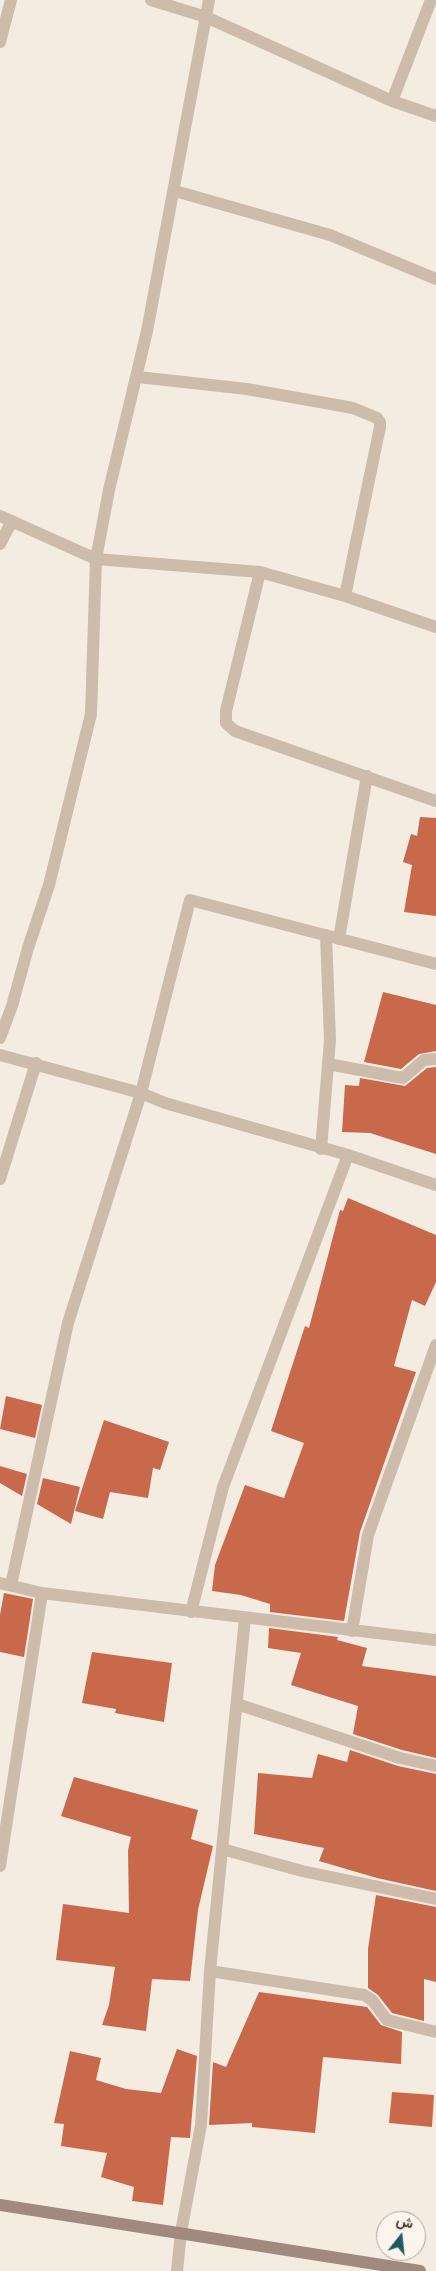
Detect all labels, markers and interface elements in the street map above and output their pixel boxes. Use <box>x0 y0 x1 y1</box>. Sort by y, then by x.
north arrow <box>376 2211 426 2261</box>
text: ش <box>395 2213 415 2232</box>

